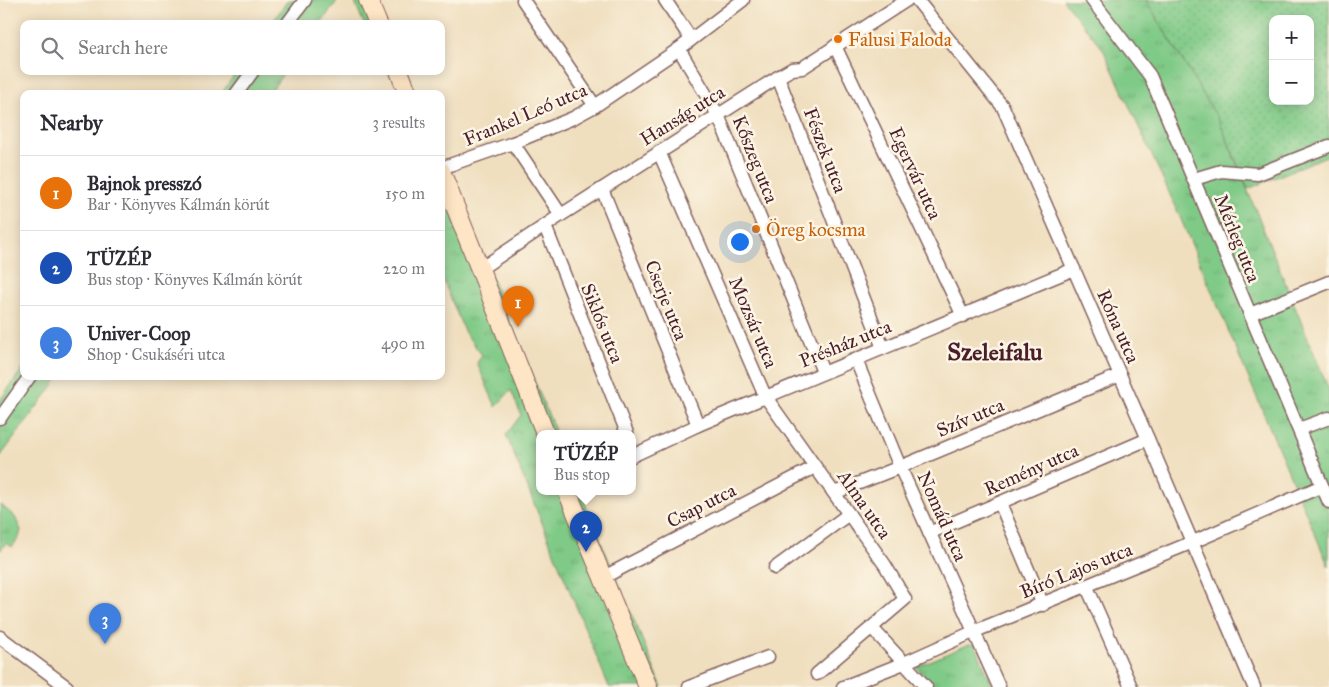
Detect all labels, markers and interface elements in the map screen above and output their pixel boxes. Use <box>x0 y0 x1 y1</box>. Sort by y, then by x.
map controls <box>1269 15 1314 105</box>
button: + <box>1269 15 1314 60</box>
search box <box>20 20 445 75</box>
place label: Falusi Faloda <box>848 28 953 51</box>
marker: Falusi Faloda <box>832 33 844 45</box>
icon: search <box>38 34 66 62</box>
text: Search here <box>78 36 168 59</box>
button: − <box>1269 60 1314 105</box>
street label: Frankel Leó utca <box>460 78 591 151</box>
street label: Hanság utca <box>636 80 730 151</box>
street label: Fészek utca <box>799 104 853 197</box>
text: Nearby <box>40 110 103 136</box>
street label: Kőszeg utca <box>727 112 784 208</box>
text: 3 results <box>372 113 425 132</box>
street label: Egervár utca <box>883 124 947 224</box>
text: Bajnok presszó <box>87 172 202 195</box>
text: 1 <box>53 184 59 203</box>
text: 150 m <box>385 184 425 203</box>
street label: Mérleg utca <box>1208 191 1266 287</box>
text: Bar · Könyves Kálmán körút <box>87 195 270 214</box>
place label: Öreg kocsma <box>766 218 867 242</box>
marker: Öreg kocsma <box>750 223 762 235</box>
your location <box>727 229 753 255</box>
text: TÜZÉP <box>87 247 151 270</box>
street label: Cserje utca <box>640 257 693 345</box>
text: 2 <box>52 259 60 278</box>
text: 220 m <box>383 259 425 278</box>
text: Bus stop · Könyves Kálmán körút <box>87 270 302 289</box>
street label: Mozsár utca <box>724 273 783 372</box>
street label: Siklós utca <box>576 280 629 367</box>
pin: 1 <box>502 286 534 327</box>
street label: Róna utca <box>1092 286 1145 367</box>
street label: Présház utca <box>796 314 895 372</box>
text: Univer-Coop <box>87 322 190 345</box>
text: 3 <box>53 334 59 353</box>
text: 490 m <box>381 334 425 353</box>
district label: Szeleifalu <box>947 337 1043 367</box>
text: Shop · Csukáséri utca <box>87 345 225 364</box>
street label: Szív utca <box>933 393 1008 442</box>
popup <box>536 430 636 495</box>
street label: Remény utca <box>980 438 1083 500</box>
text: TÜZÉP <box>554 442 618 465</box>
text: Bus stop <box>554 465 610 484</box>
street label: Alma utca <box>832 465 897 544</box>
street label: Nomád utca <box>913 468 973 566</box>
street label: Csap utca <box>663 478 740 533</box>
pin: 2 <box>570 511 602 552</box>
street label: Bíró Lajos utca <box>1017 537 1137 603</box>
pin: 3 <box>89 603 121 644</box>

